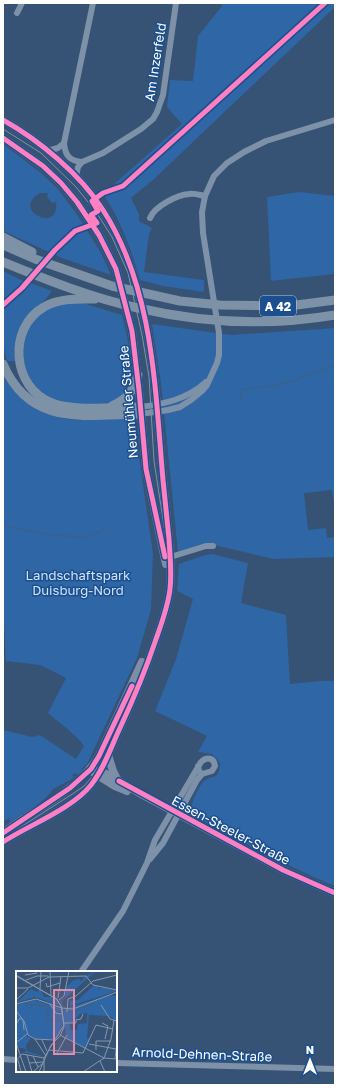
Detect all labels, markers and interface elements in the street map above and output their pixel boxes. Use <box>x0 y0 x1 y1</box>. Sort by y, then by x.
street label: Am Inzerfeld <box>141 22 169 102</box>
road number: A 42 <box>260 296 296 316</box>
street label: Neumühler Straße <box>115 345 141 459</box>
park label: Landschaftspark Duisburg-Nord <box>26 567 131 598</box>
street label: Essen-Steeler-Straße <box>169 792 293 868</box>
inset map <box>16 971 117 1072</box>
north arrow <box>290 1040 330 1080</box>
text: N <box>306 1043 314 1056</box>
street label: Arnold-Dehnen-Straße <box>132 1044 272 1064</box>

